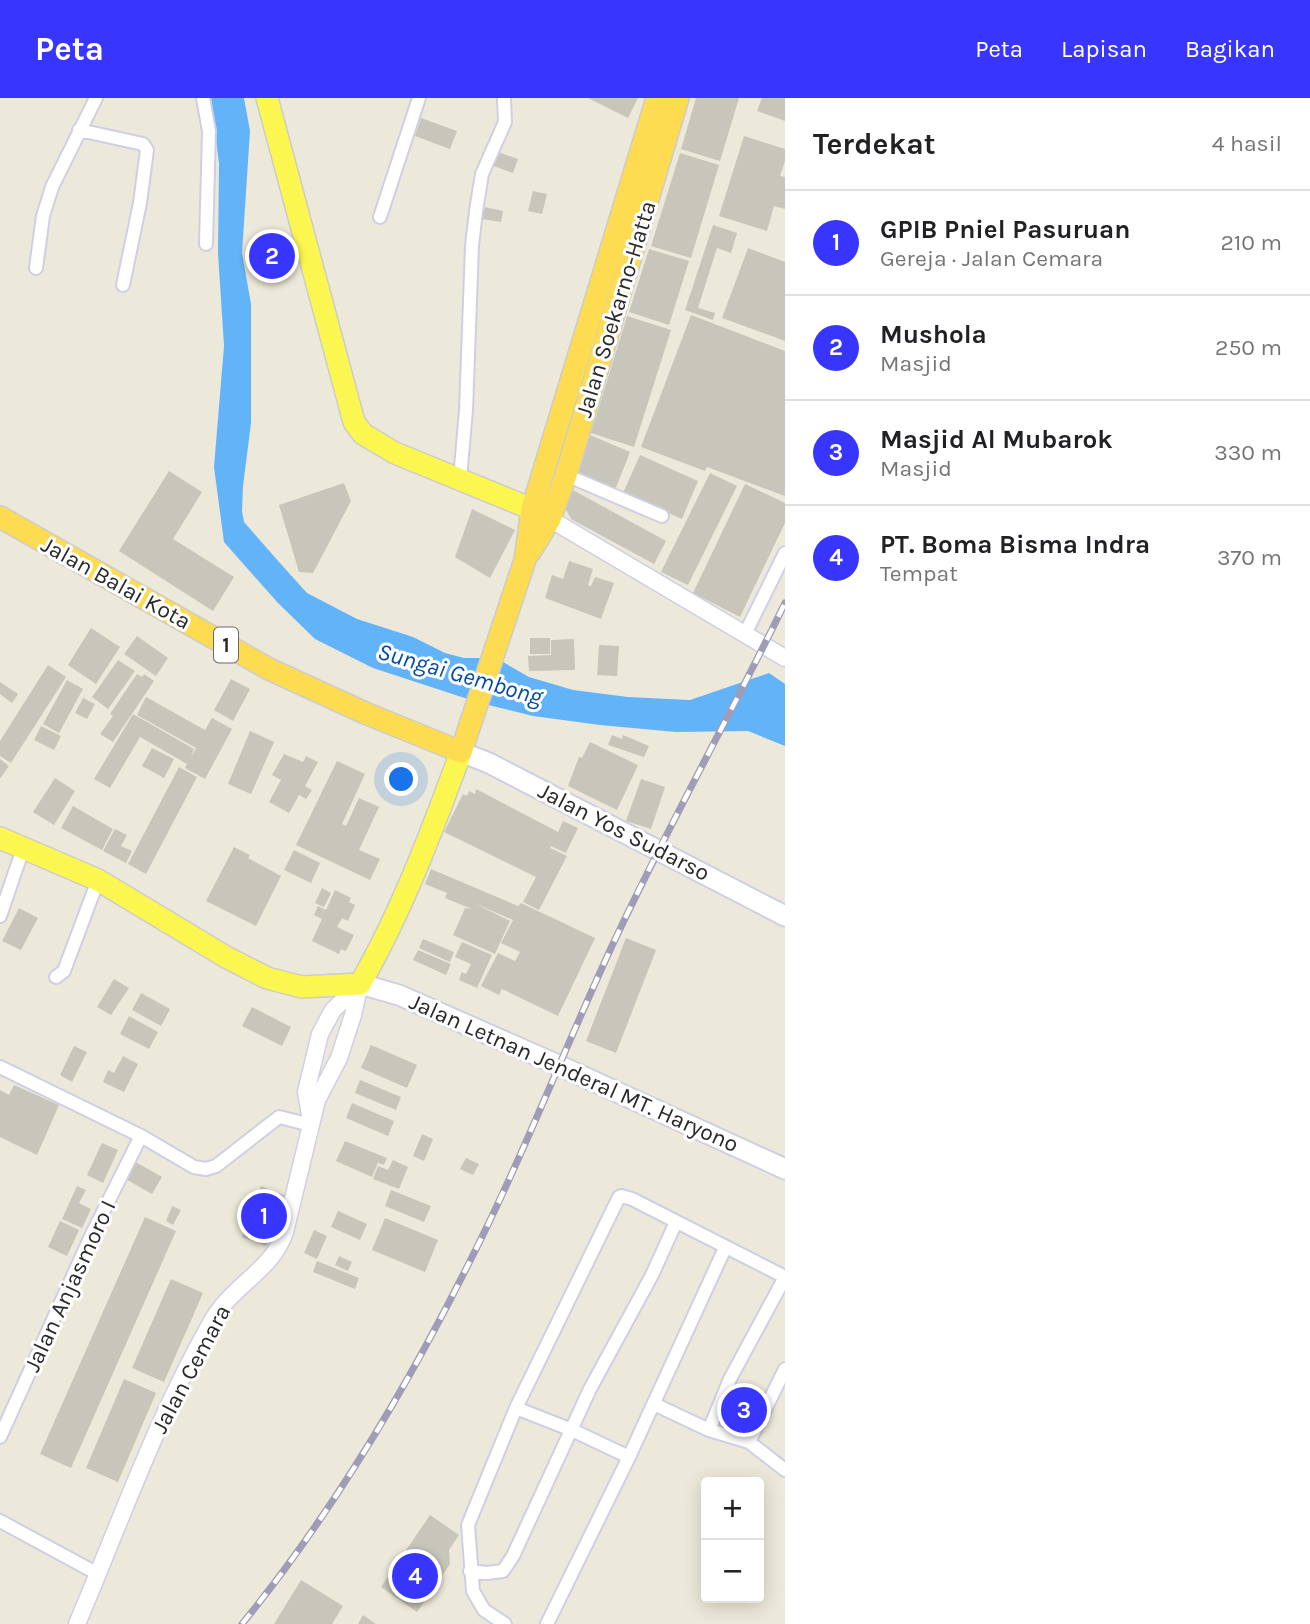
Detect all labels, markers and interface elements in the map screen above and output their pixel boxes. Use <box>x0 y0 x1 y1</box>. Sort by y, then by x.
text: Peta <box>35 30 104 68</box>
text: Peta <box>975 35 1023 63</box>
text: Lapisan <box>1061 35 1147 63</box>
text: Bagikan <box>1185 35 1275 63</box>
text: Terdekat <box>813 126 936 162</box>
text: 4 hasil <box>1212 130 1282 157</box>
street label: Jalan Soekarno-Hatta <box>570 197 662 421</box>
text: GPIB Pniel Pasuruan <box>880 214 1130 245</box>
text: 1 <box>832 229 840 256</box>
text: 210 m <box>1220 229 1282 256</box>
pin: 2 <box>249 230 295 282</box>
text: Gereja · Jalan Cemara <box>880 245 1103 272</box>
text: Mushola <box>880 319 987 350</box>
text: 2 <box>829 334 843 361</box>
text: 250 m <box>1215 334 1282 361</box>
text: Masjid <box>880 350 952 377</box>
text: Masjid Al Mubarok <box>880 424 1113 455</box>
text: 3 <box>829 439 843 466</box>
text: 330 m <box>1214 439 1282 466</box>
text: Masjid <box>880 455 952 482</box>
text: PT. Boma Bisma Indra <box>880 529 1150 560</box>
street label: Jalan Balai Kota <box>37 531 195 635</box>
text: 4 <box>829 544 843 571</box>
text: 370 m <box>1217 544 1282 571</box>
text: Tempat <box>880 560 958 587</box>
road number: 1 <box>214 628 238 662</box>
water label: Sungai Gembong <box>374 637 546 711</box>
your location <box>384 762 418 796</box>
street label: Jalan Yos Sudarso <box>534 777 714 887</box>
street label: Jalan Letnan Jenderal MT. Haryono <box>405 988 743 1158</box>
pin: 1 <box>241 1190 287 1242</box>
street label: Jalan Anjasmoro I <box>18 1196 122 1376</box>
street label: Jalan Cemara <box>146 1300 236 1438</box>
pin: 3 <box>721 1384 767 1436</box>
map controls <box>701 1477 764 1603</box>
button: + <box>701 1477 764 1540</box>
button: − <box>701 1540 764 1603</box>
pin: 4 <box>392 1550 438 1602</box>

